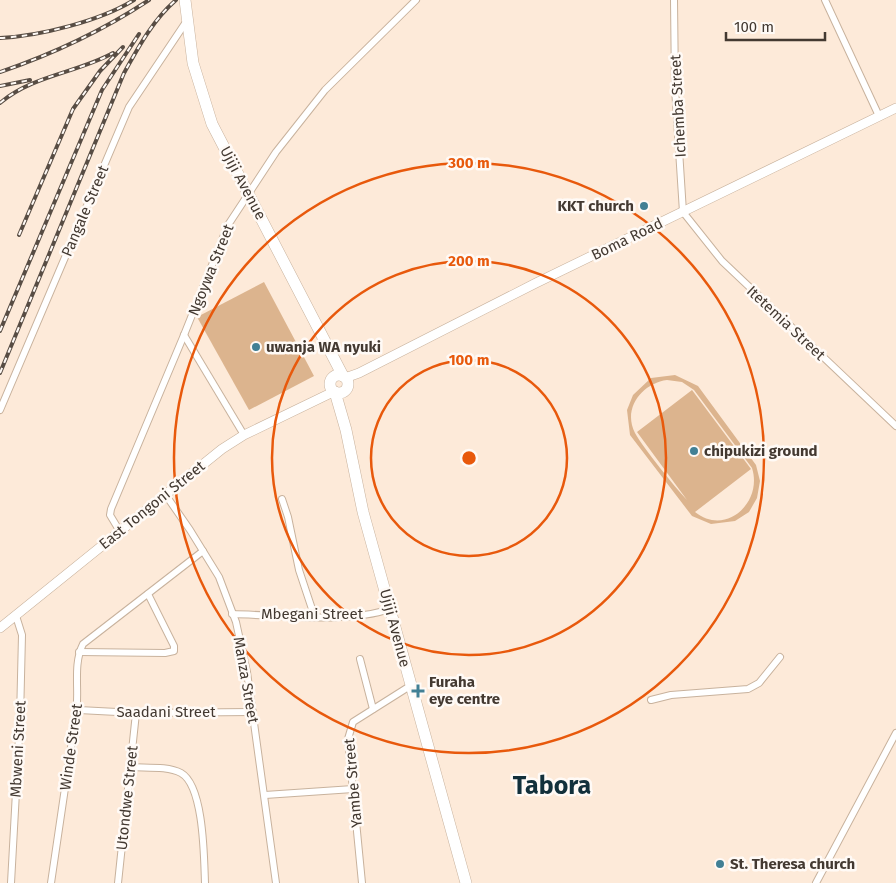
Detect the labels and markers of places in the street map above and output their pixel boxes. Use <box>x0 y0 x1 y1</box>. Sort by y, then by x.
place label: KKT church <box>558 197 634 215</box>
marker: KKT church <box>638 200 650 212</box>
place label: uwanja WA nyuki <box>266 338 381 356</box>
marker: uwanja WA nyuki <box>250 341 262 353</box>
place label: chipukizi ground <box>704 442 818 460</box>
marker: chipukizi ground <box>688 445 700 457</box>
centre of rings <box>460 449 478 467</box>
place label: Furaha eye centre <box>429 673 500 708</box>
marker: Furaha eye centre <box>411 684 425 698</box>
place label: St. Theresa church <box>730 855 855 873</box>
marker: St. Theresa church <box>714 858 726 870</box>

